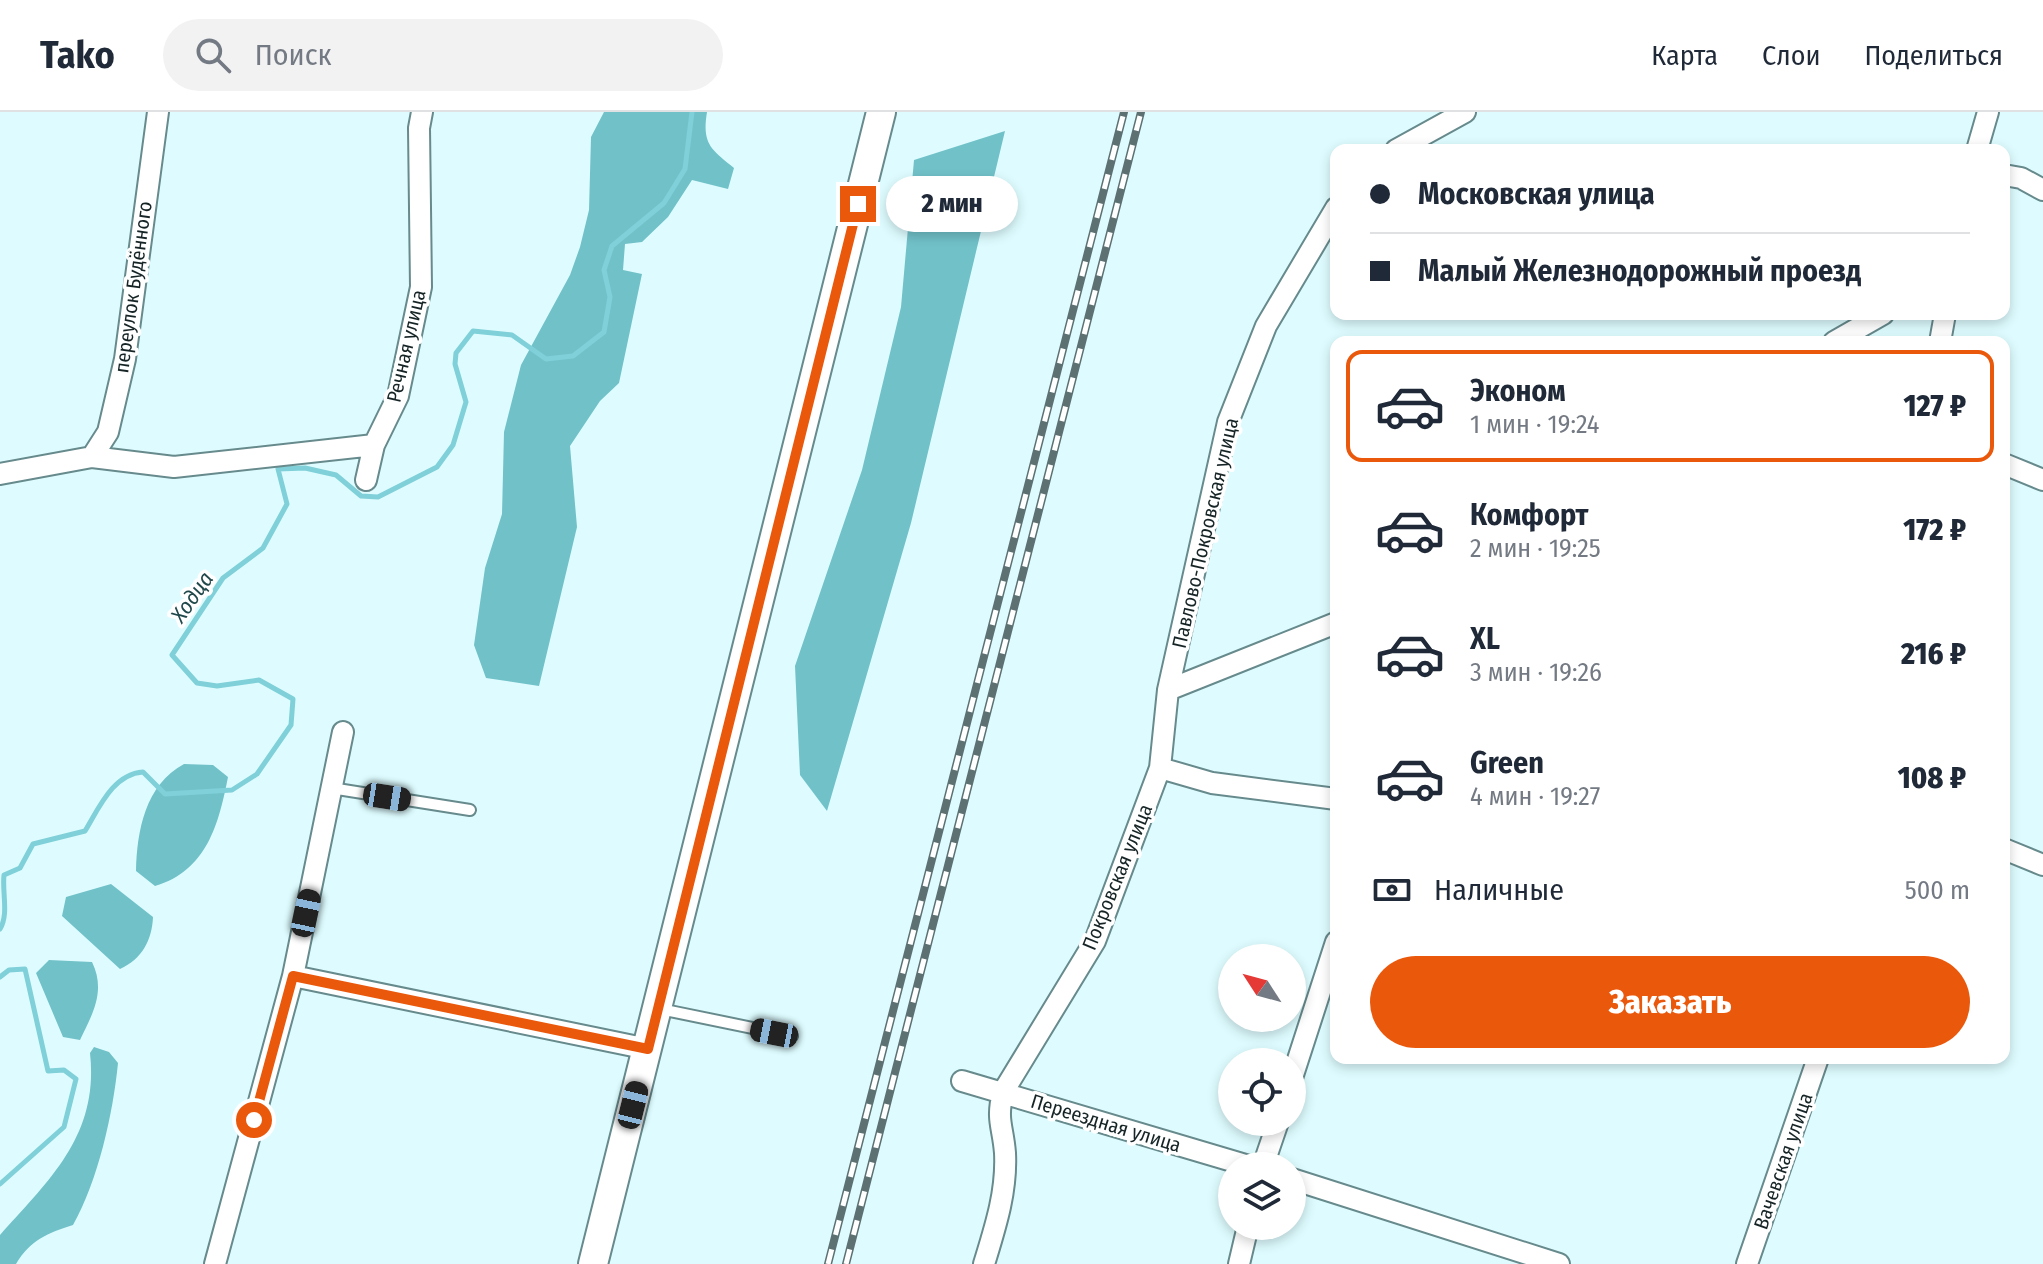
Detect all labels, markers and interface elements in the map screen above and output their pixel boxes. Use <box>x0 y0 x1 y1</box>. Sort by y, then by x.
search box <box>163 19 723 91</box>
text: Tako <box>40 32 115 78</box>
icon: search <box>191 33 235 77</box>
text: Поиск <box>255 37 332 73</box>
text: Карта <box>1651 39 1718 72</box>
text: Слои <box>1762 39 1820 72</box>
text: Поделиться <box>1864 39 2003 72</box>
callout: 2 мин <box>886 176 1018 232</box>
text: Московская улица <box>1418 176 1655 212</box>
route end <box>840 186 876 222</box>
text: 2 мин <box>921 188 983 219</box>
street label: переулок Будённого <box>109 200 157 374</box>
text: Малый Железнодорожный проезд <box>1418 253 1861 289</box>
street label: Речная улица <box>381 287 431 405</box>
icon: car <box>1374 370 1446 442</box>
text: Эконом <box>1470 373 1566 409</box>
text: 127 ₽ <box>1904 388 1966 424</box>
text: 1 мин · 19:24 <box>1470 409 1599 440</box>
street label: Павлово-Покровская улица <box>1167 415 1243 651</box>
icon: car <box>1374 494 1446 566</box>
text: Комфорт <box>1470 497 1588 533</box>
text: 172 ₽ <box>1903 512 1966 548</box>
text: 2 мин · 19:25 <box>1470 533 1601 564</box>
water label: Ходца <box>164 566 219 629</box>
icon: car <box>1374 618 1446 690</box>
text: XL <box>1470 621 1500 657</box>
text: 216 ₽ <box>1901 636 1966 672</box>
text: 3 мин · 19:26 <box>1470 657 1602 688</box>
icon: car <box>1374 742 1446 814</box>
text: Green <box>1470 745 1544 781</box>
text: 108 ₽ <box>1898 760 1966 796</box>
car <box>361 781 413 813</box>
text: 4 мин · 19:27 <box>1470 781 1600 812</box>
street label: Покровская улица <box>1077 801 1157 953</box>
icon: cash <box>1370 868 1414 912</box>
text: Наличные <box>1434 872 1564 908</box>
text: 500 m <box>1905 875 1970 906</box>
car <box>289 887 323 939</box>
north arrow <box>1218 944 1306 1032</box>
map controls <box>1218 944 1306 1240</box>
button: Заказать <box>1370 956 1970 1048</box>
car <box>748 1017 800 1049</box>
button: locate <box>1218 1048 1306 1136</box>
car <box>616 1079 650 1131</box>
street label: Переездная улица <box>1028 1089 1184 1157</box>
street label: Вачевская улица <box>1748 1090 1818 1232</box>
route start <box>236 1102 272 1138</box>
button: layers <box>1218 1152 1306 1240</box>

